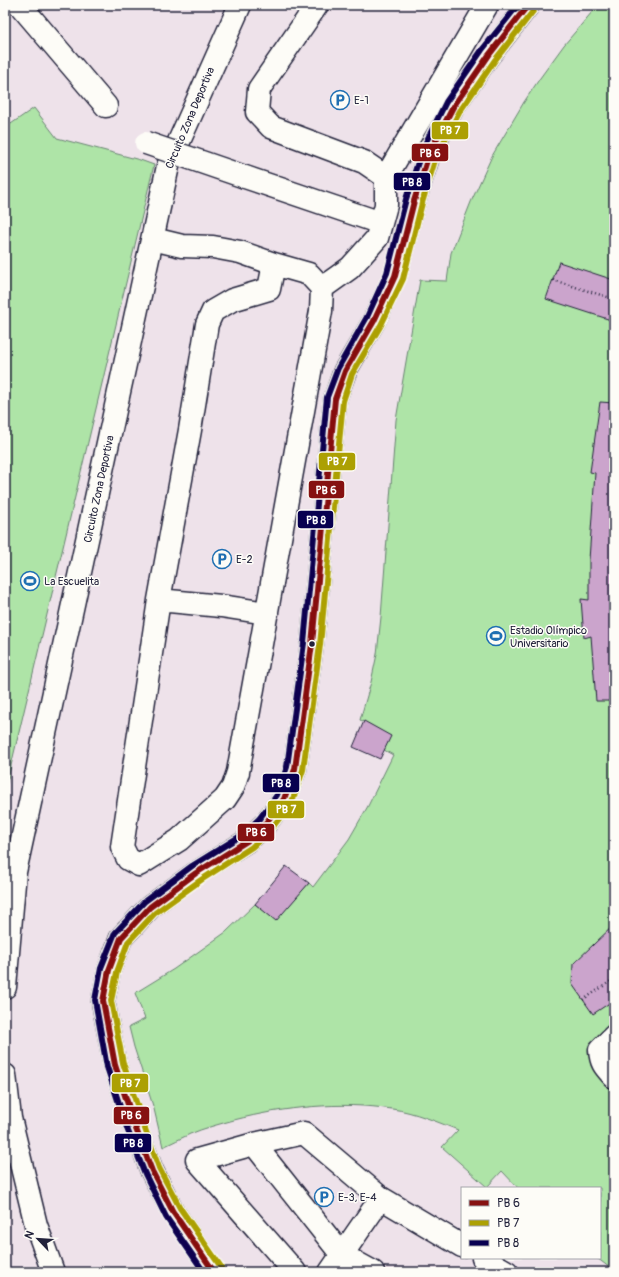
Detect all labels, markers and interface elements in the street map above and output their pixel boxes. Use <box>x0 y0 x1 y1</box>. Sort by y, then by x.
street label: Circuito Zona Deportiva <box>163 65 217 171</box>
parking icon: E-1 <box>329 89 351 111</box>
place label: E-1 <box>354 94 369 107</box>
line badge: PB 7 <box>431 121 469 140</box>
text: PB 7 <box>440 124 460 137</box>
line badge: PB 6 <box>411 143 449 162</box>
text: PB 6 <box>419 147 441 160</box>
line badge: PB 8 <box>393 172 431 191</box>
text: PB 8 <box>402 176 423 189</box>
street label: Circuito Zona Deportiva <box>81 434 117 544</box>
line badge: PB 7 <box>318 452 356 471</box>
text: PB 7 <box>327 455 347 468</box>
line badge: PB 6 <box>308 480 345 499</box>
text: PB 6 <box>315 484 337 497</box>
line badge: PB 8 <box>297 510 334 529</box>
text: PB 8 <box>306 514 327 527</box>
parking icon: E-2 <box>211 548 233 570</box>
place label: E-2 <box>236 553 253 566</box>
sports icon: La Escuelita <box>19 570 41 592</box>
place label: La Escuelita <box>44 575 99 588</box>
place label: Estadio Olímpico Universitario <box>510 624 587 650</box>
sports icon: Estadio Olímpico Universitario <box>485 625 507 647</box>
unlabelled marker <box>307 639 317 649</box>
line badge: PB 8 <box>262 773 300 793</box>
text: PB 8 <box>271 777 292 790</box>
line badge: PB 7 <box>267 800 305 819</box>
text: PB 7 <box>276 803 296 816</box>
line badge: PB 6 <box>237 823 275 842</box>
text: PB 6 <box>245 826 267 839</box>
line badge: PB 7 <box>111 1073 149 1093</box>
text: PB 7 <box>120 1077 140 1090</box>
line badge: PB 6 <box>113 1106 150 1125</box>
text: PB 6 <box>120 1109 142 1122</box>
line badge: PB 8 <box>114 1133 152 1153</box>
text: PB 8 <box>123 1137 144 1150</box>
parking icon: E-3, E-4 <box>313 1186 335 1208</box>
legend <box>461 1187 601 1259</box>
place label: E-3, E-4 <box>338 1191 377 1204</box>
text: PB 6 <box>497 1196 520 1211</box>
text: PB 7 <box>497 1216 520 1231</box>
north arrow <box>18 1219 58 1259</box>
text: N <box>22 1228 37 1241</box>
text: PB 8 <box>497 1236 519 1251</box>

